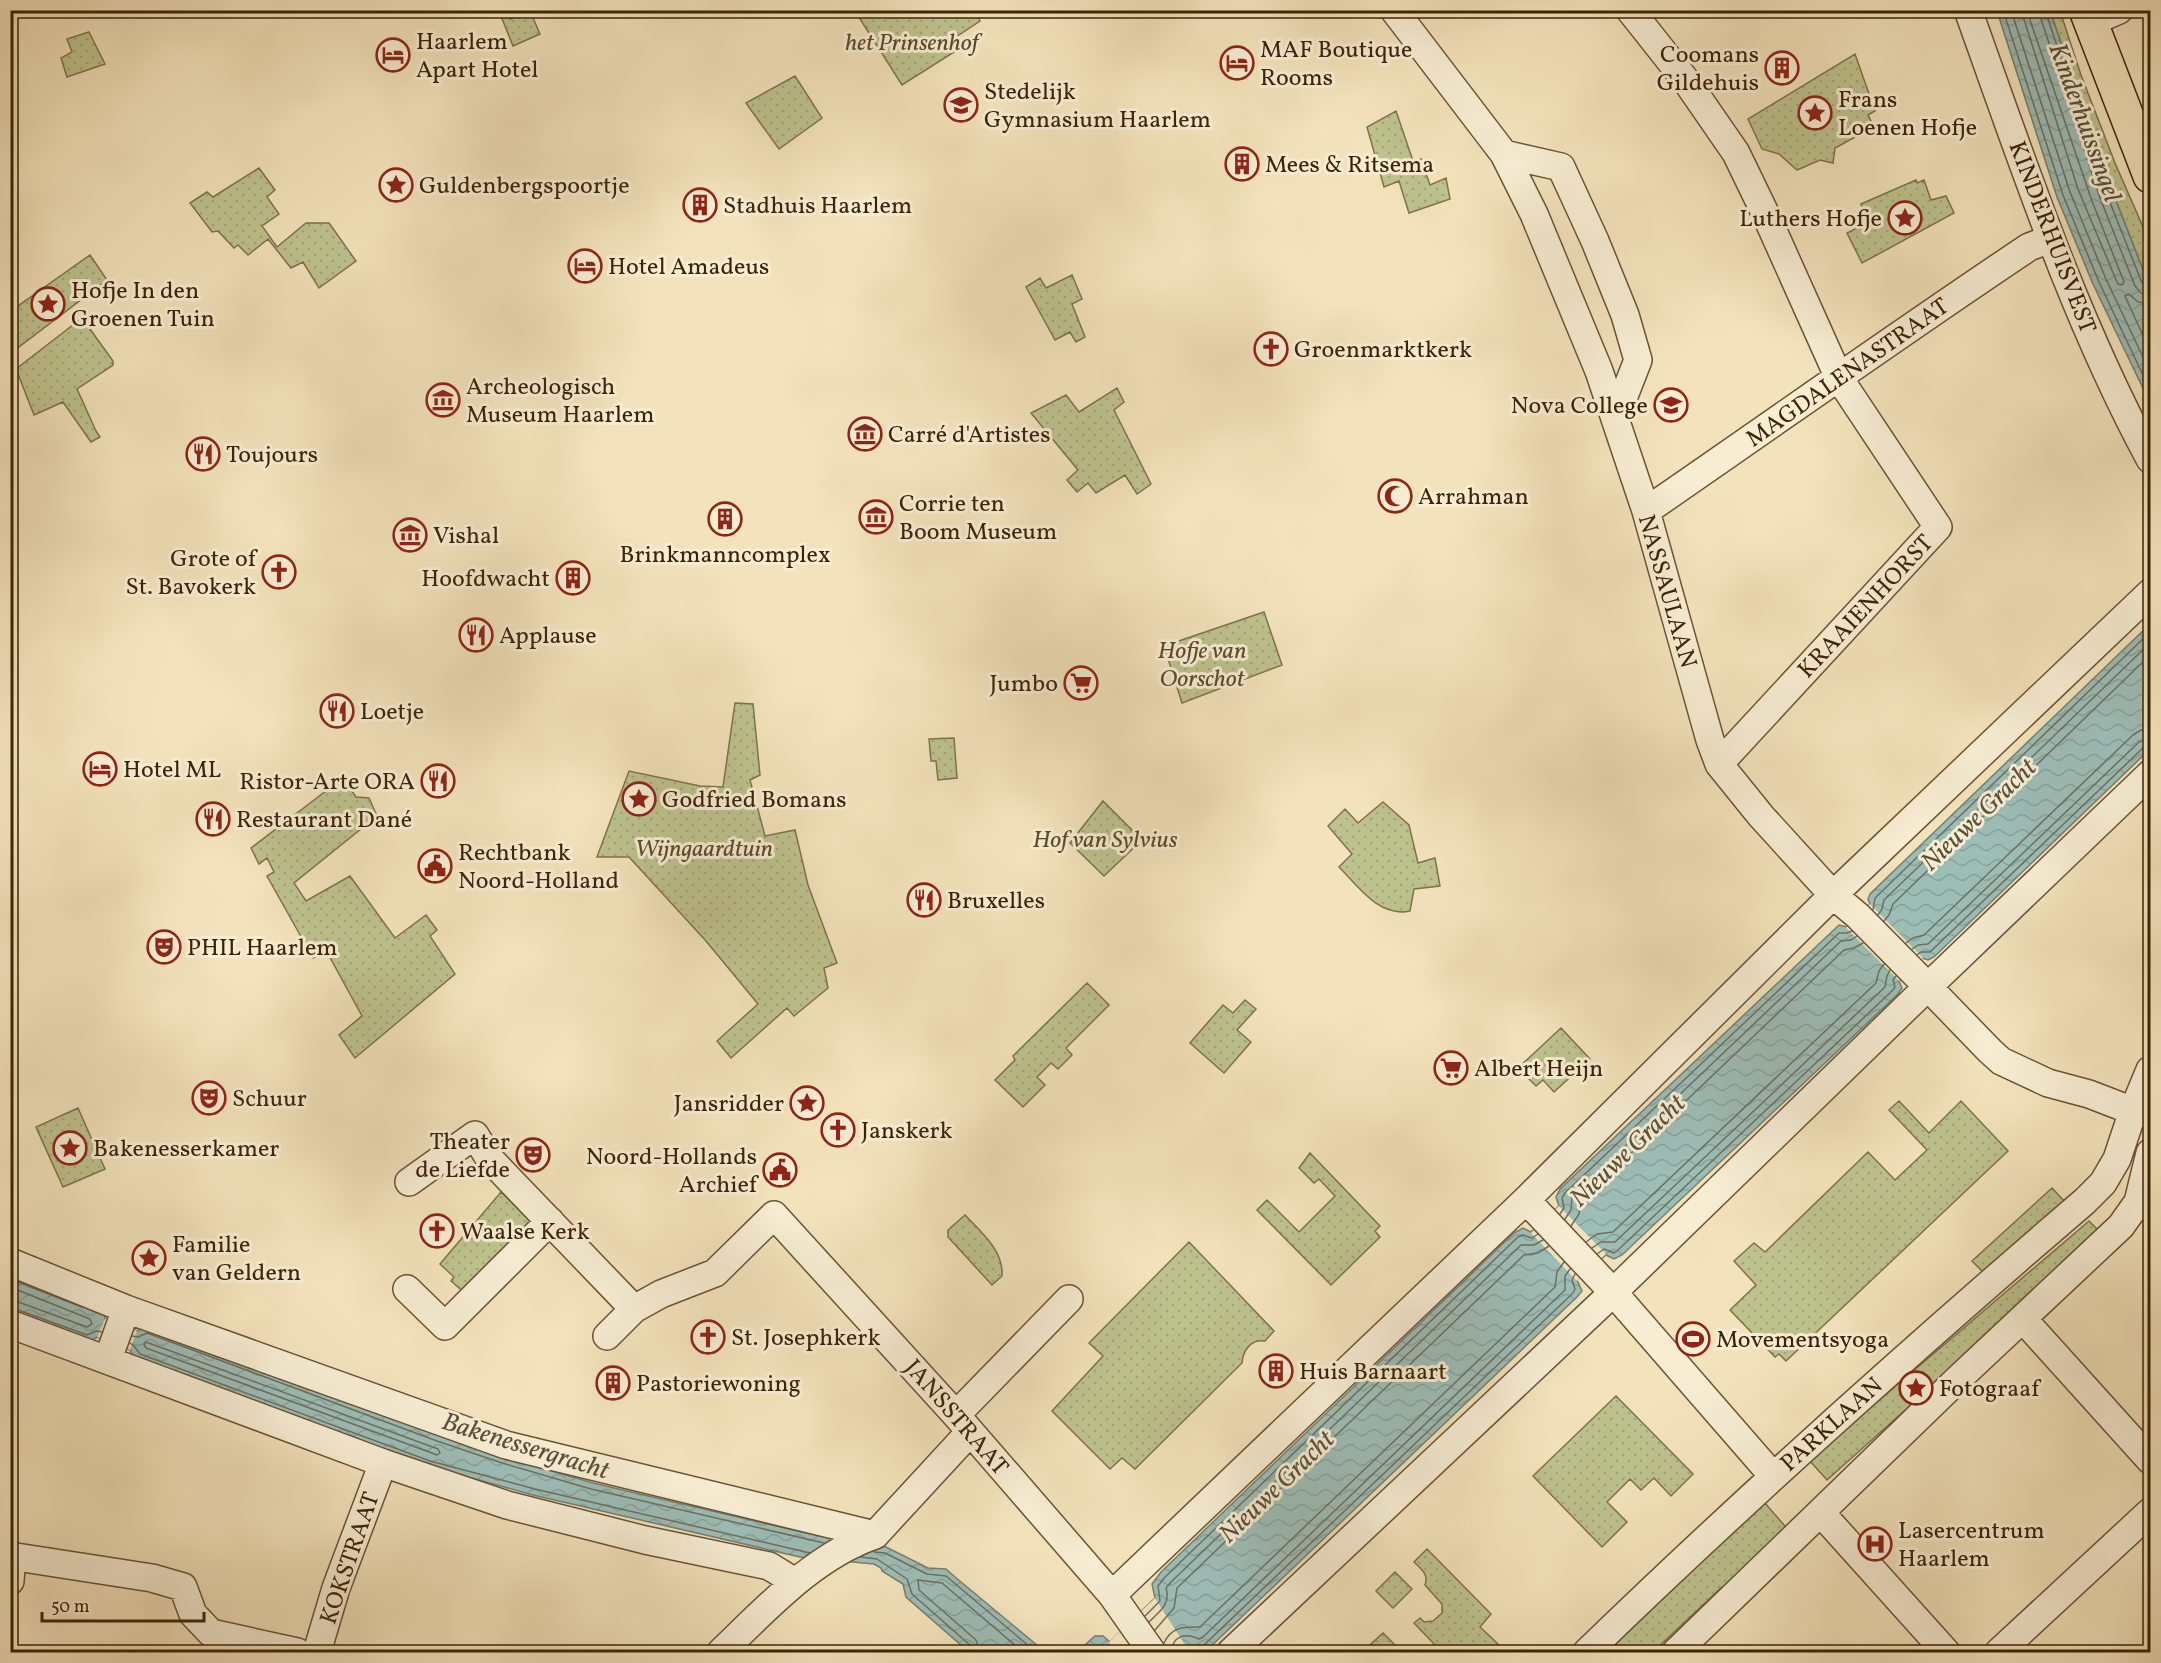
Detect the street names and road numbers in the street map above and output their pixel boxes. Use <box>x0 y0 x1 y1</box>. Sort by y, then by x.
street label: KINDERHUISVEST <box>1999 137 2104 339</box>
street label: MAGDALENASTRAAT <box>1740 291 1956 457</box>
street label: NASSAULAAN <box>1628 511 1704 672</box>
street label: KRAAIENHORST <box>1791 528 1942 687</box>
street label: JANSSTRAAT <box>895 1353 1016 1484</box>
street label: PARKLAAN <box>1774 1370 1891 1481</box>
street label: KOKSTRAAT <box>312 1488 389 1629</box>

